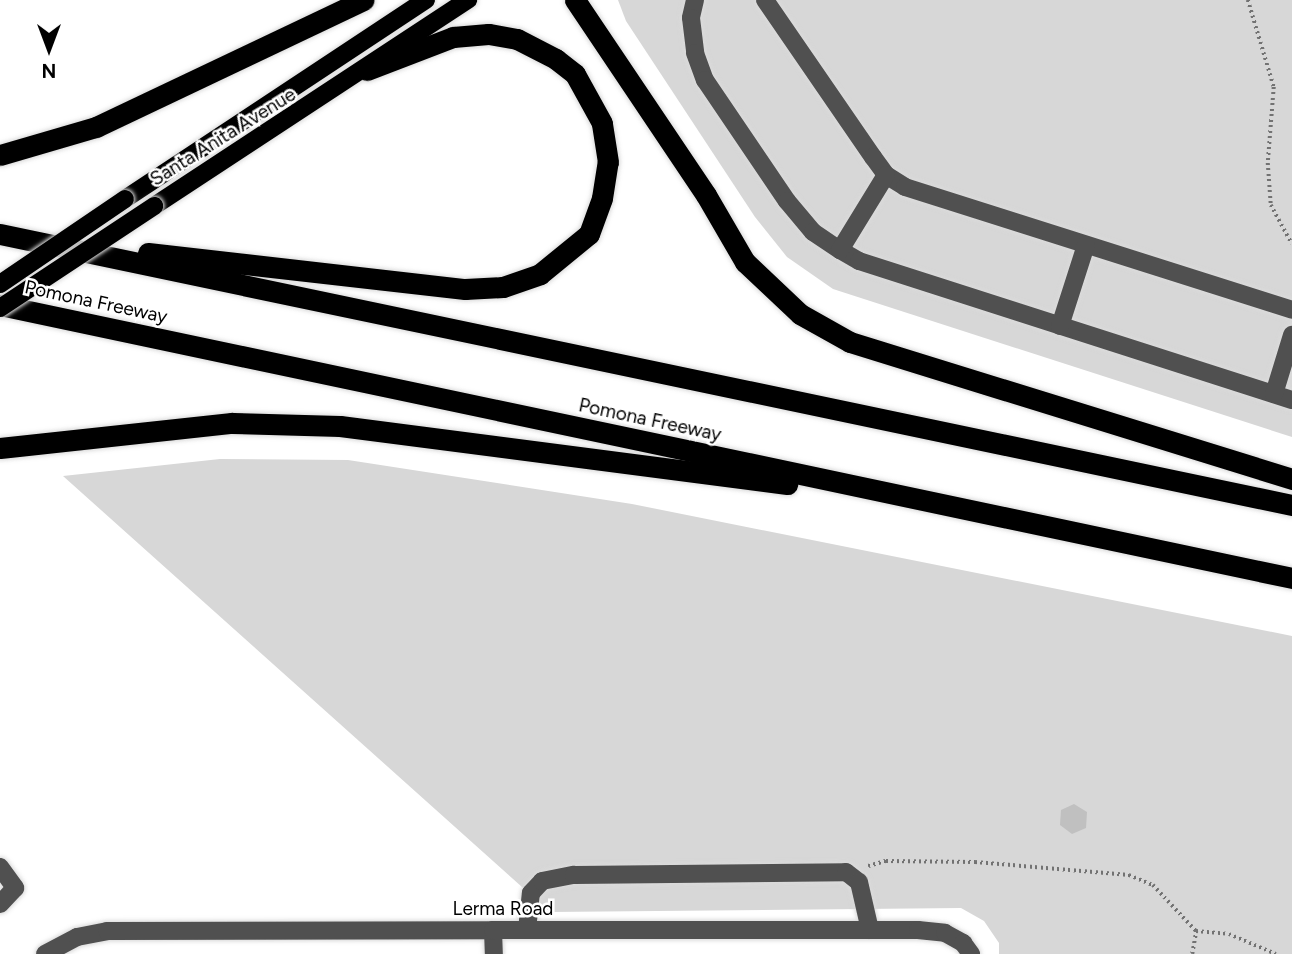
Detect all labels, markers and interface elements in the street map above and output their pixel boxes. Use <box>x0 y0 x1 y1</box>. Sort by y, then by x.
north arrow <box>14 14 84 84</box>
text: N <box>42 59 56 82</box>
street label: Santa Anita Avenue <box>146 83 300 191</box>
street label: Pomona Freeway <box>23 276 169 328</box>
street label: Pomona Freeway <box>577 394 723 446</box>
street label: Lerma Road <box>453 898 553 920</box>

